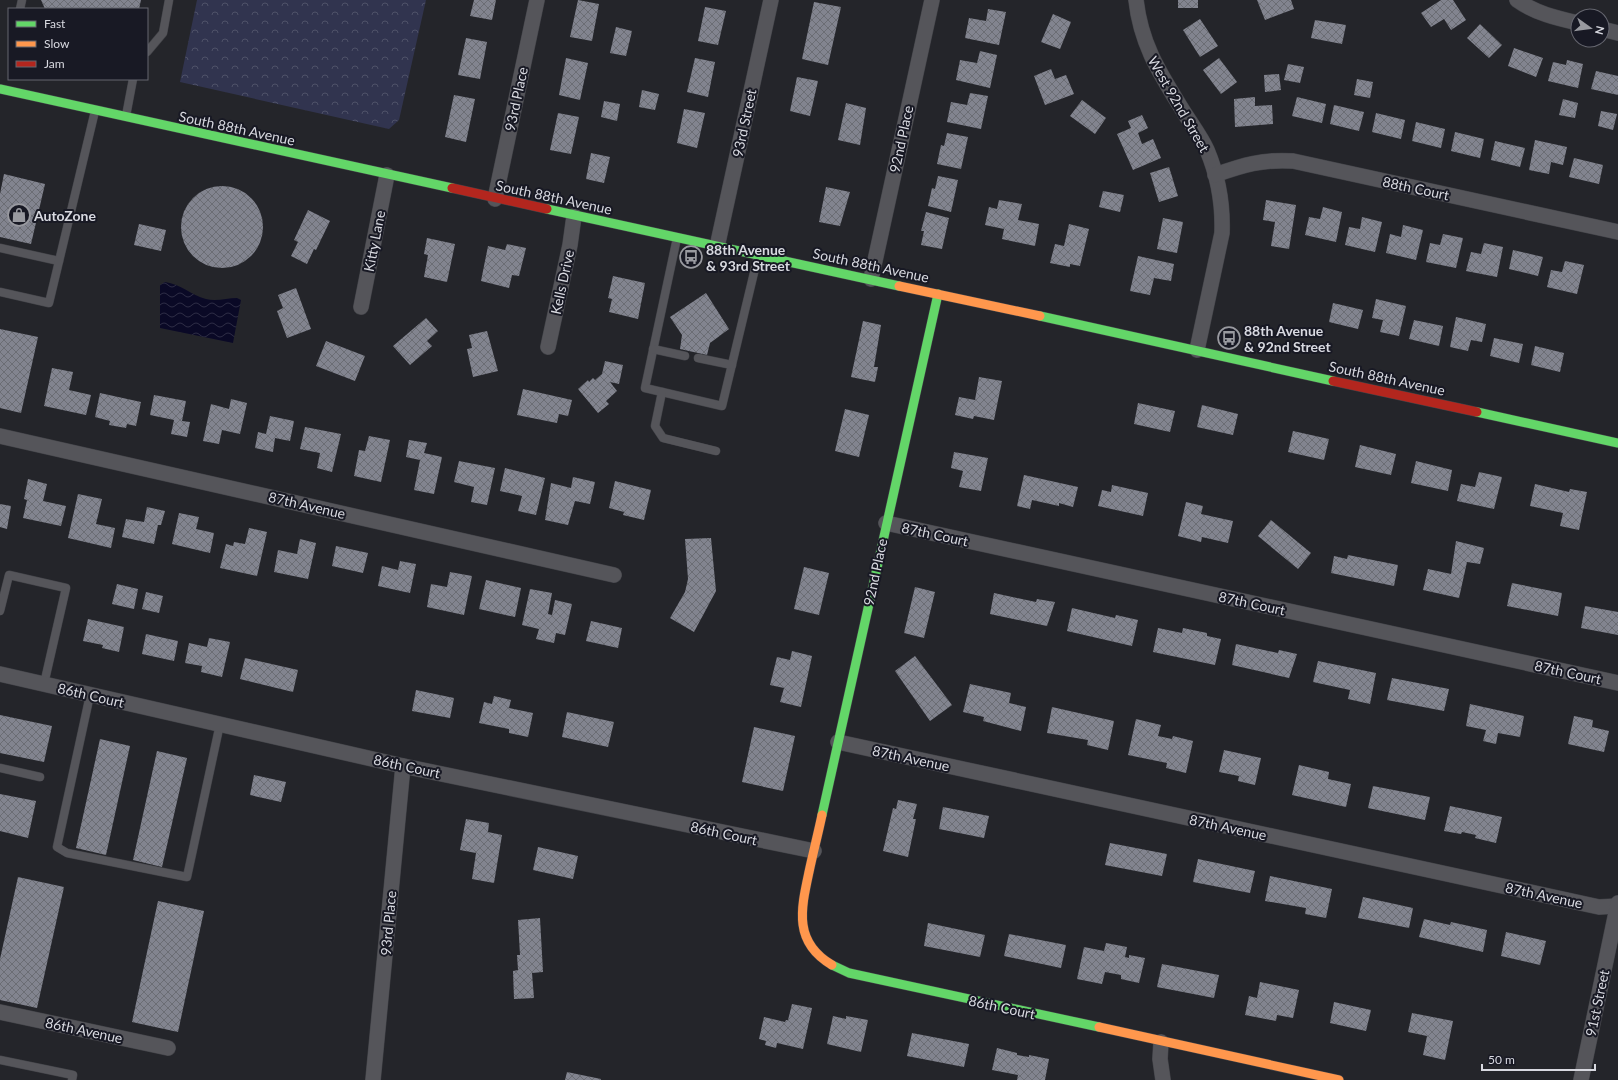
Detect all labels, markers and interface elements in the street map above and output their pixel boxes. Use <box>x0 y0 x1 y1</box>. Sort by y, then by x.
legend <box>8 8 148 80</box>
north arrow <box>1570 8 1610 48</box>
text: Fast <box>44 16 66 31</box>
text: N <box>1593 25 1608 36</box>
text: Slow <box>44 36 70 51</box>
street label: West 92nd Street <box>1145 53 1213 155</box>
text: Jam <box>44 56 65 71</box>
street label: 93rd Place <box>501 65 531 133</box>
street label: 93rd Street <box>728 87 760 159</box>
street label: 92nd Place <box>886 104 916 174</box>
street label: South 88th Avenue <box>177 107 297 149</box>
street label: 88th Court <box>1381 173 1451 203</box>
street label: South 88th Avenue <box>494 176 614 218</box>
shop icon: AutoZone <box>6 202 32 228</box>
place label: AutoZone <box>33 207 96 224</box>
street label: Kitty Lane <box>360 209 388 273</box>
place label: 88th Avenue & 93rd Street <box>706 241 791 274</box>
bus stop icon: 88th Avenue & 93rd Street <box>678 244 704 270</box>
street label: South 88th Avenue <box>811 244 931 286</box>
street label: Kells Drive <box>547 248 577 316</box>
place label: 88th Avenue & 92nd Street <box>1244 322 1331 355</box>
bus stop icon: 88th Avenue & 92nd Street <box>1216 325 1242 351</box>
street label: South 88th Avenue <box>1327 357 1447 399</box>
street label: 87th Avenue <box>267 488 347 522</box>
street label: 87th Court <box>900 519 970 549</box>
street label: 92nd Place <box>860 537 890 607</box>
street label: 87th Court <box>1217 588 1287 618</box>
street label: 87th Court <box>1533 657 1603 687</box>
street label: 86th Court <box>56 679 126 711</box>
street label: 87th Avenue <box>871 742 951 774</box>
street label: 86th Court <box>372 751 442 781</box>
street label: 87th Avenue <box>1188 811 1268 843</box>
street label: 86th Court <box>689 818 759 848</box>
street label: 87th Avenue <box>1504 879 1584 911</box>
street label: 93rd Place <box>377 890 399 956</box>
street label: 91st Street <box>1582 968 1612 1038</box>
street label: 86th Court <box>967 992 1037 1022</box>
street label: 86th Avenue <box>44 1014 124 1046</box>
scale bar <box>1482 1046 1595 1072</box>
text: 50 m <box>1488 1052 1515 1067</box>

